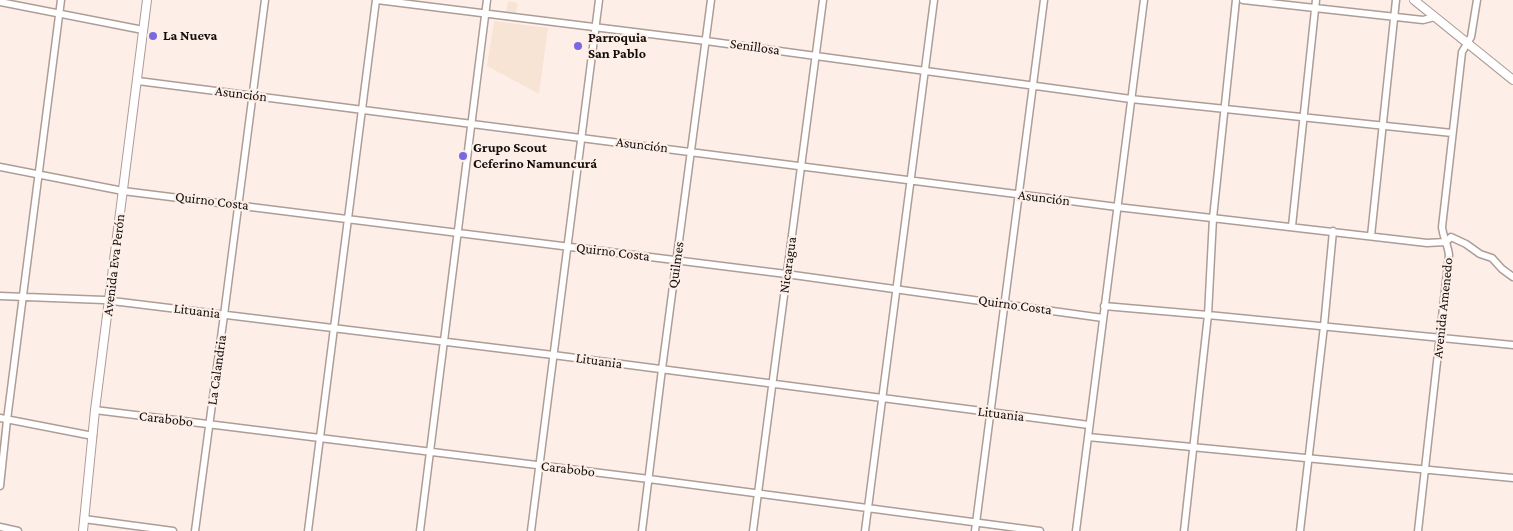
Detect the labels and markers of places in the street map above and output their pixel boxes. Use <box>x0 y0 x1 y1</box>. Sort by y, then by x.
place label: La Nueva <box>163 28 217 44</box>
marker: La Nueva <box>147 30 159 42</box>
place label: Parroquia San Pablo <box>588 30 647 62</box>
marker: Parroquia San Pablo <box>572 40 584 52</box>
place label: Grupo Scout Ceferino Namuncurá <box>473 140 597 172</box>
marker: Grupo Scout Ceferino Namuncurá <box>457 150 469 162</box>

